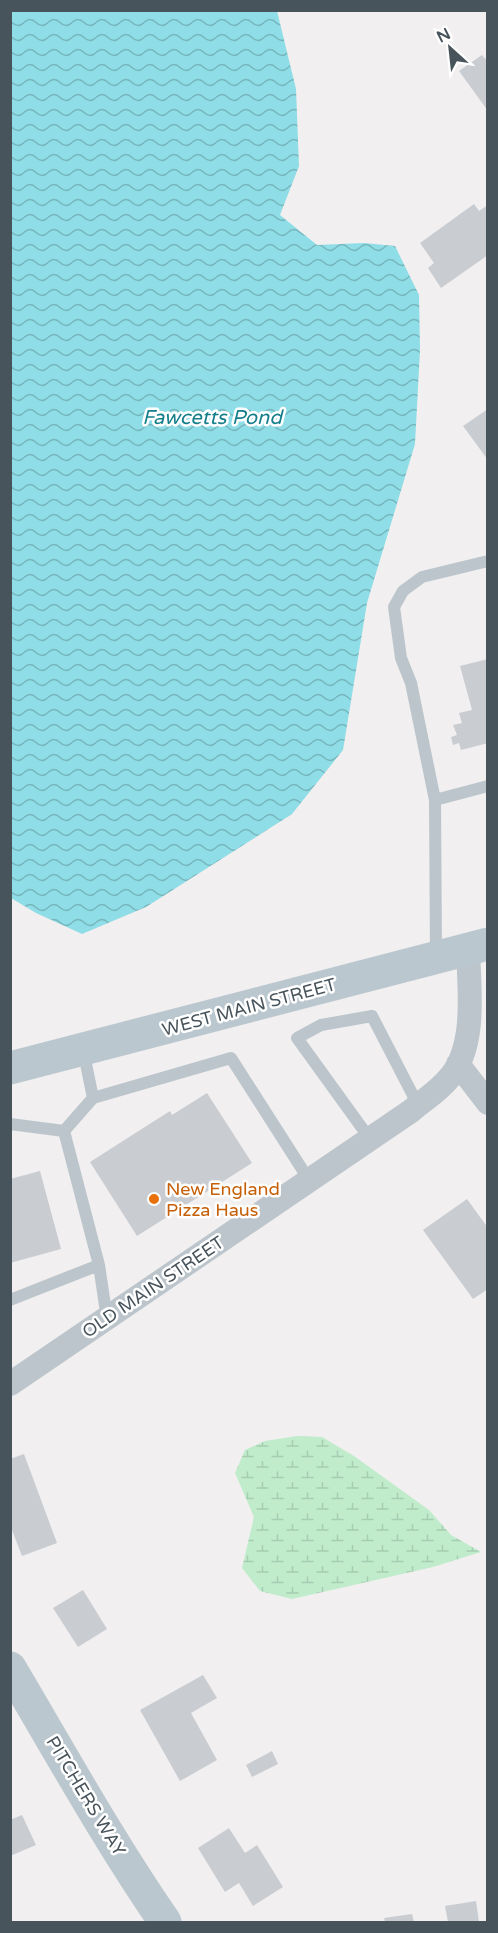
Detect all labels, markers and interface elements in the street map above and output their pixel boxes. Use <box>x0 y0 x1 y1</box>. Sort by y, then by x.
north arrow <box>420 18 480 78</box>
text: N <box>433 24 454 47</box>
water label: Fawcetts Pond <box>142 406 284 430</box>
street label: WEST MAIN STREET <box>160 973 338 1041</box>
place label: New England Pizza Haus <box>166 1178 280 1221</box>
marker: New England Pizza Haus <box>147 1192 161 1206</box>
street label: OLD MAIN STREET <box>78 1231 228 1343</box>
street label: PITCHERS WAY <box>42 1732 131 1860</box>

